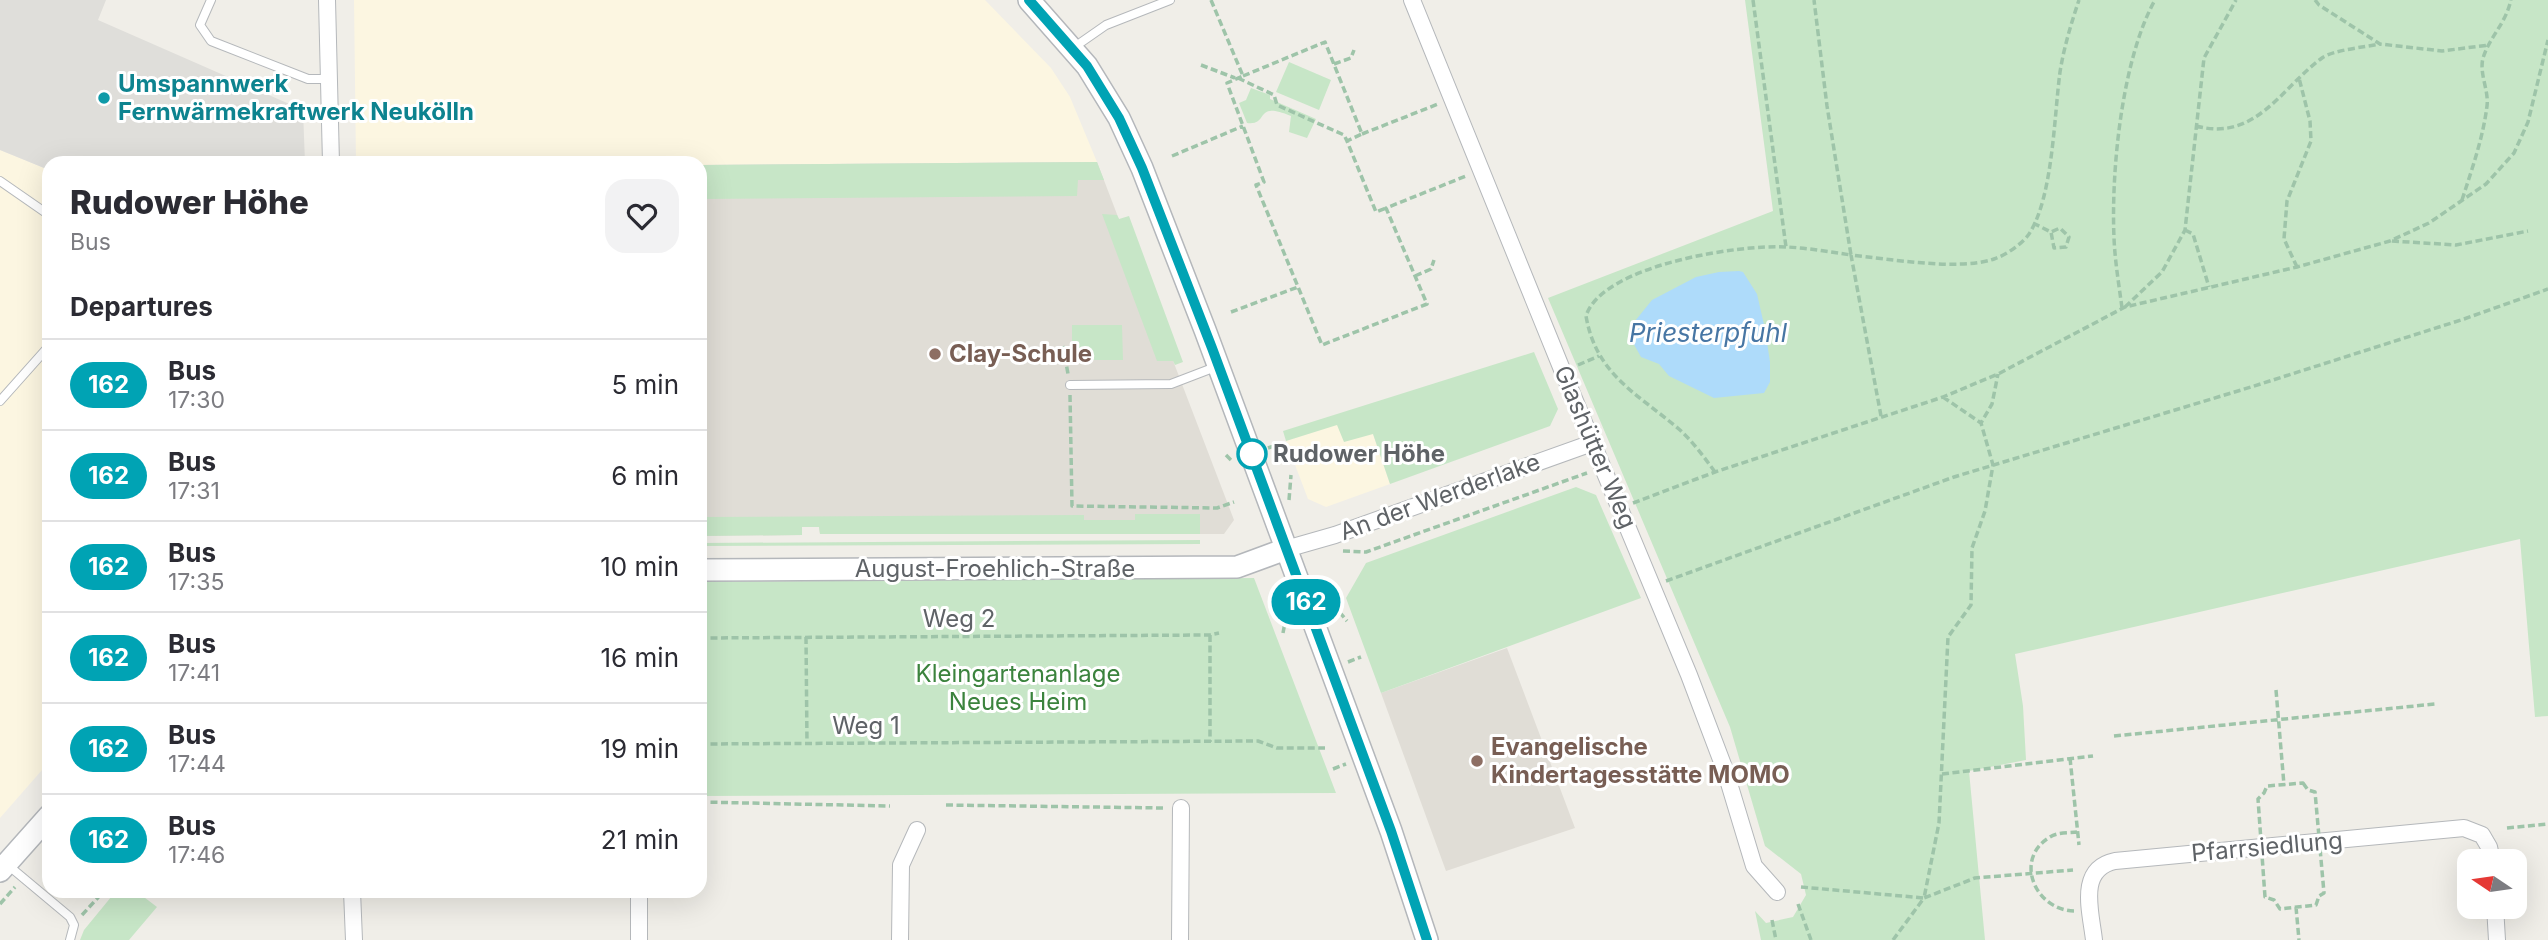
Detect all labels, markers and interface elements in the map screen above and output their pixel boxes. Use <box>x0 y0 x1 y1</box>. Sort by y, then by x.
place label: Umspannwerk Fernwärmekraftwerk Neukölln <box>118 69 474 126</box>
marker: Umspannwerk Fernwärmekraftwerk Neukölln <box>96 90 112 106</box>
button: heart <box>605 179 679 253</box>
text: Rudower Höhe <box>70 182 309 222</box>
text: Bus <box>70 228 111 256</box>
text: Departures <box>70 291 213 322</box>
water label: Priesterpfuhl <box>1629 317 1788 348</box>
place label: Clay-Schule <box>949 339 1092 368</box>
marker: Clay-Schule <box>927 346 943 362</box>
text: Bus <box>168 355 216 386</box>
street label: Glashütter Weg <box>1548 361 1643 533</box>
text: 5 min <box>611 369 679 400</box>
text: 162 <box>88 370 129 399</box>
text: 17:30 <box>168 386 225 414</box>
marker: Rudower Höhe <box>1237 439 1267 469</box>
place label: Rudower Höhe <box>1273 439 1445 468</box>
text: Bus <box>168 446 216 477</box>
street label: An der Werderlake <box>1336 447 1544 546</box>
text: 6 min <box>611 460 679 491</box>
text: 162 <box>88 461 129 490</box>
text: 17:31 <box>168 477 220 505</box>
text: Bus <box>168 537 216 568</box>
text: 10 min <box>600 551 679 582</box>
text: 162 <box>88 552 129 581</box>
street label: August-Froehlich-Straße <box>855 554 1135 583</box>
text: 17:35 <box>168 568 224 596</box>
line badge: 162 <box>1266 579 1346 625</box>
text: 162 <box>1285 587 1327 616</box>
street label: Weg 2 <box>923 604 995 633</box>
text: Bus <box>168 628 216 659</box>
text: 16 min <box>601 642 679 673</box>
text: 162 <box>88 643 129 672</box>
text: 17:41 <box>168 659 220 687</box>
park label: Kleingartenanlage Neues Heim <box>916 659 1120 716</box>
street label: Weg 1 <box>832 711 900 740</box>
text: Bus <box>168 719 216 750</box>
place label: Evangelische Kindertagesstätte MOMO <box>1491 732 1790 789</box>
text: 19 min <box>601 733 679 764</box>
text: 162 <box>88 734 129 763</box>
text: 17:44 <box>168 750 226 778</box>
marker: Evangelische Kindertagesstätte MOMO <box>1469 753 1485 769</box>
text: Bus <box>168 810 216 841</box>
text: 21 min <box>601 824 679 855</box>
text: 162 <box>88 825 129 854</box>
street label: Pfarrsiedlung <box>2190 825 2344 868</box>
text: 17:46 <box>168 841 225 869</box>
north arrow <box>2457 849 2527 919</box>
map controls <box>2457 849 2527 919</box>

